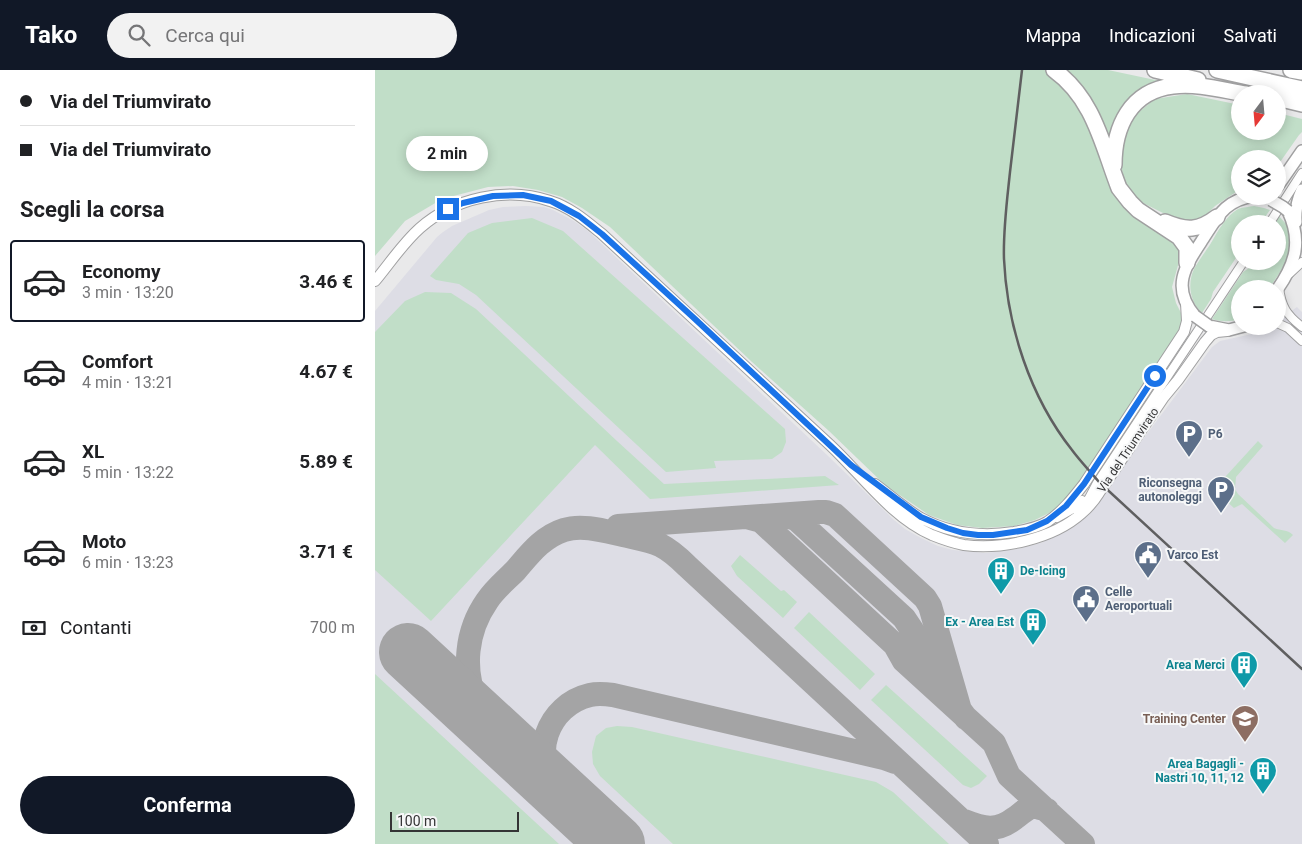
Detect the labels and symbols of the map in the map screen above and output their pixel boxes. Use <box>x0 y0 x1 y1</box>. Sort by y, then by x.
north arrow <box>1231 85 1286 140</box>
callout: 2 min <box>407 136 489 172</box>
route end <box>437 198 459 220</box>
route start <box>1144 365 1166 387</box>
street label: Via del Triumvirato <box>1094 405 1162 495</box>
parking icon: P6 <box>1174 419 1204 458</box>
place label: P6 <box>1208 427 1223 441</box>
parking icon: Riconsegna autonoleggi <box>1206 475 1236 514</box>
place label: Riconsegna autonoleggi <box>1138 476 1203 504</box>
public building icon: Varco Est <box>1133 540 1163 579</box>
place label: Varco Est <box>1167 548 1218 562</box>
building icon: De-Icing <box>986 556 1016 595</box>
place label: De-Icing <box>1020 564 1066 578</box>
public building icon: Celle Aeroportuali <box>1071 584 1101 623</box>
place label: Celle Aeroportuali <box>1105 585 1172 613</box>
building icon: Ex - Area Est <box>1018 607 1048 646</box>
place label: Ex - Area Est <box>945 615 1014 629</box>
building icon: Area Merci <box>1229 650 1259 689</box>
place label: Area Merci <box>1166 658 1225 672</box>
school or university icon: Training Center <box>1230 704 1260 743</box>
place label: Training Center <box>1143 712 1227 726</box>
building icon: Area Bagagli - Nastri 10, 11, 12 <box>1248 756 1278 795</box>
place label: Area Bagagli - Nastri 10, 11, 12 <box>1155 757 1244 785</box>
scale bar <box>390 809 519 832</box>

